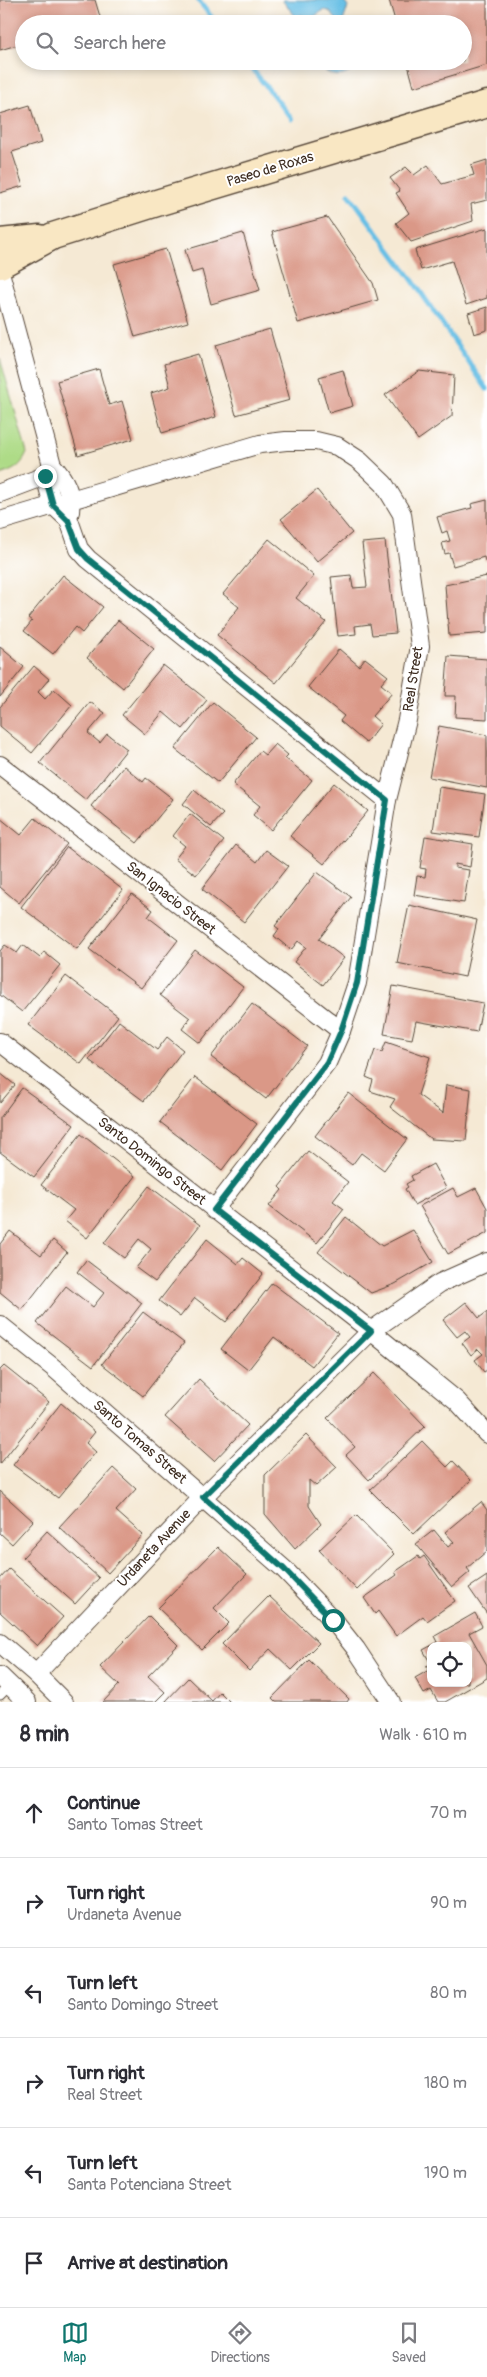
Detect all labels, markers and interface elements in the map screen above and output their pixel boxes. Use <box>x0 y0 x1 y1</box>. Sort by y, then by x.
search box <box>15 15 472 70</box>
icon: search <box>33 29 61 57</box>
text: Search here <box>73 31 166 55</box>
street label: Paseo de Roxas <box>225 148 316 190</box>
route end <box>34 465 57 488</box>
street label: Real Street <box>399 645 427 713</box>
street label: San Ignacio Street <box>123 858 219 938</box>
street label: Santo Domingo Street <box>95 1114 210 1209</box>
street label: Santo Tomas Street <box>90 1397 191 1488</box>
street label: Urdaneta Avenue <box>114 1506 194 1590</box>
route start <box>322 1609 345 1632</box>
map controls <box>427 1642 472 1687</box>
button: locate <box>427 1642 472 1687</box>
text: 8 min <box>20 1721 69 1748</box>
text: Walk · 610 m <box>379 1725 467 1745</box>
text: Continue <box>67 1791 140 1815</box>
icon: ahead <box>20 1799 48 1827</box>
text: 70 m <box>430 1803 467 1823</box>
text: Santo Tomas Street <box>67 1815 203 1835</box>
text: Turn right <box>67 1881 145 1905</box>
icon: right <box>20 1889 48 1917</box>
text: 90 m <box>430 1893 467 1913</box>
text: Urdaneta Avenue <box>67 1905 181 1925</box>
text: Turn left <box>67 1971 137 1995</box>
icon: left <box>20 1979 48 2007</box>
text: 80 m <box>430 1983 467 2003</box>
text: Santo Domingo Street <box>67 1995 218 2015</box>
text: Turn right <box>67 2061 145 2085</box>
icon: right <box>20 2069 48 2097</box>
text: 180 m <box>424 2073 467 2093</box>
text: Real Street <box>67 2085 142 2105</box>
text: Turn left <box>67 2151 137 2175</box>
icon: left <box>20 2159 48 2187</box>
text: 190 m <box>424 2163 467 2183</box>
text: Santa Potenciana Street <box>67 2175 231 2195</box>
icon: arrive <box>20 2249 48 2277</box>
text: Arrive at destination <box>67 2251 228 2275</box>
tab: Map <box>61 2319 89 2366</box>
tab: Directions <box>210 2319 270 2366</box>
tab: Saved <box>391 2319 426 2366</box>

